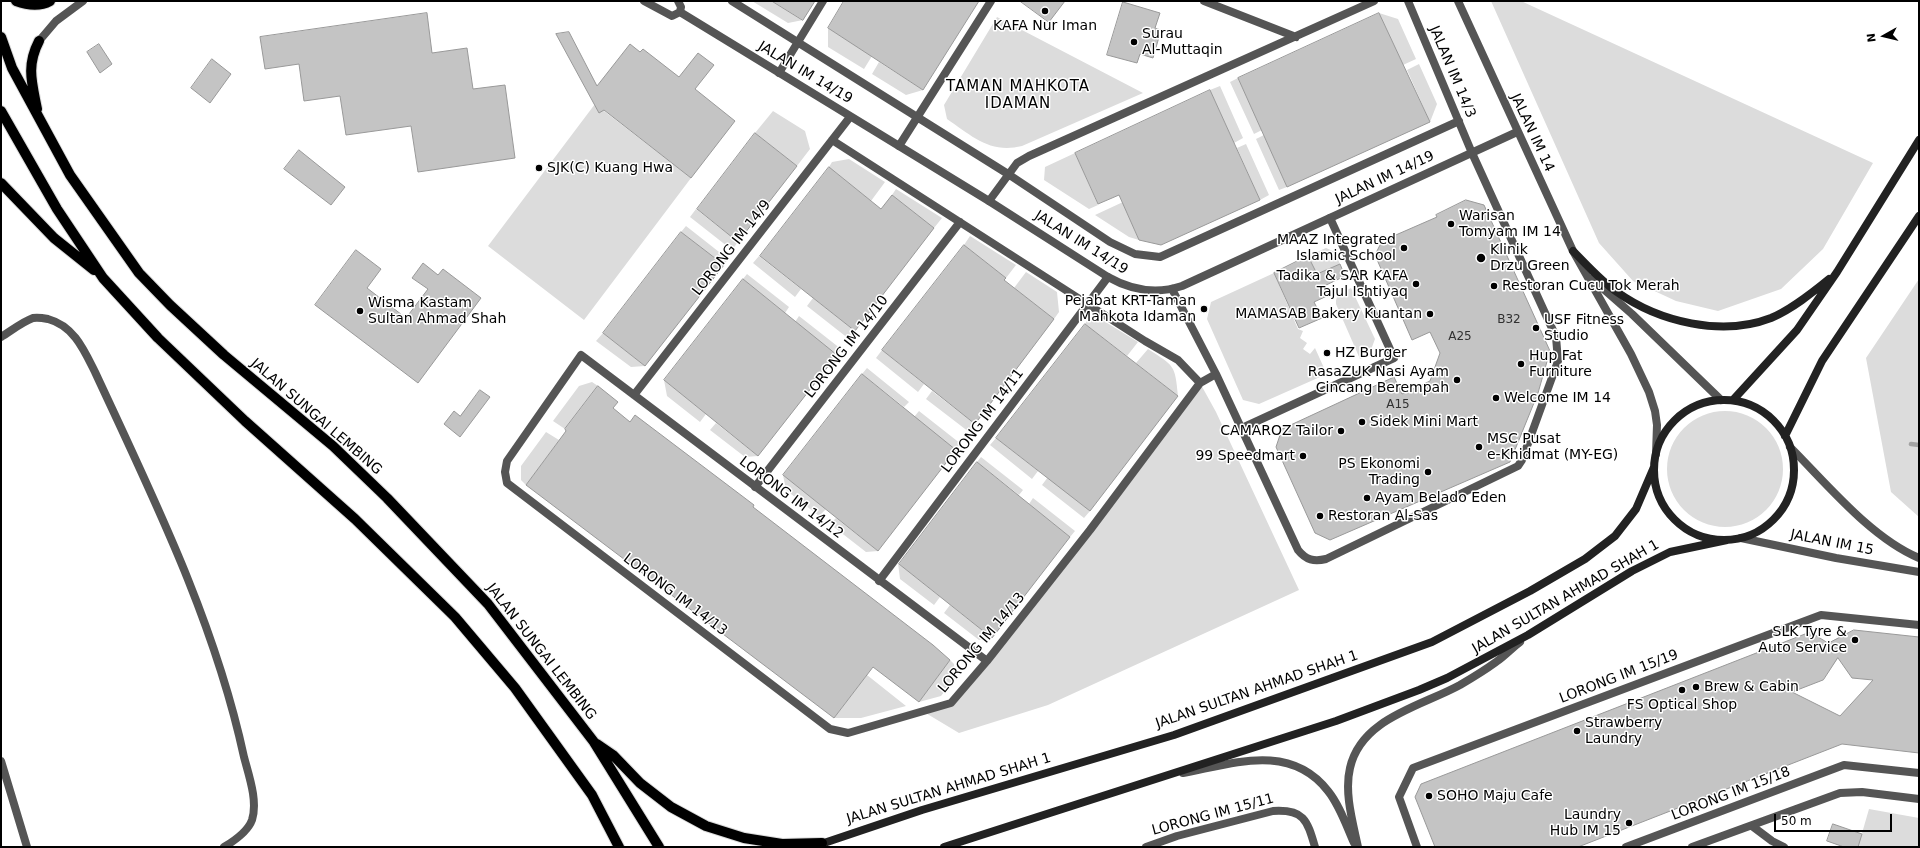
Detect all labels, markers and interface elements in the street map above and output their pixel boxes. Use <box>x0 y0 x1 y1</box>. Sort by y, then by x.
marker: KAFA Nur Iman <box>1040 6 1050 16</box>
north arrow <box>1864 16 1904 56</box>
place label: KAFA Nur Iman <box>993 18 1097 34</box>
street label: JALAN IM 14/3 <box>1425 24 1479 120</box>
place label: Surau Al-Muttaqin <box>1142 26 1223 58</box>
text: N <box>1865 32 1879 43</box>
marker: Surau Al-Muttaqin <box>1129 37 1139 47</box>
street label: JALAN IM 14/19 <box>755 38 855 108</box>
district label: TAMAN MAHKOTA IDAMAN <box>946 78 1090 113</box>
street label: JALAN IM 14 <box>1507 91 1557 175</box>
street label: JALAN IM 14/19 <box>1333 148 1437 208</box>
place label: SJK(C) Kuang Hwa <box>547 160 673 176</box>
marker: SJK(C) Kuang Hwa <box>534 163 544 173</box>
street label: LORONG IM 14/9 <box>689 197 775 299</box>
street label: JALAN IM 14/19 <box>1031 208 1131 278</box>
place label: Warisan Tomyam IM 14 <box>1459 208 1561 240</box>
marker: Warisan Tomyam IM 14 <box>1446 219 1456 229</box>
place label: MAAZ Integrated Islamic School <box>1277 232 1396 264</box>
place label: Klinik Drzu Green <box>1490 242 1570 274</box>
marker: MAAZ Integrated Islamic School <box>1399 243 1409 253</box>
marker: Klinik Drzu Green <box>1475 252 1487 264</box>
place label: Tadika & SAR KAFA Tajul Ishtiyaq <box>1276 268 1408 300</box>
place label: Restoran Cucu Tok Merah <box>1502 278 1680 294</box>
marker: Tadika & SAR KAFA Tajul Ishtiyaq <box>1411 279 1421 289</box>
marker: Restoran Cucu Tok Merah <box>1489 281 1499 291</box>
street label: LORONG IM 14/10 <box>802 292 892 402</box>
place label: Pejabat KRT-Taman Mahkota Idaman <box>1065 293 1196 326</box>
place label: Wisma Kastam Sultan Ahmad Shah <box>368 295 506 328</box>
marker: Pejabat KRT-Taman Mahkota Idaman <box>1199 304 1209 314</box>
marker: Wisma Kastam Sultan Ahmad Shah <box>355 306 365 316</box>
place label: MAMASAB Bakery Kuantan <box>1235 306 1422 322</box>
marker: MAMASAB Bakery Kuantan <box>1425 309 1435 319</box>
place label: USF Fitness Studio <box>1544 312 1624 344</box>
house number: B32 <box>1497 313 1521 327</box>
marker: USF Fitness Studio <box>1531 323 1541 333</box>
house number: A25 <box>1448 330 1472 344</box>
place label: HZ Burger <box>1335 345 1407 361</box>
marker: HZ Burger <box>1322 348 1332 358</box>
place label: Hup Fat Furniture <box>1529 348 1592 380</box>
street label: JALAN SUNGAI LEMBING <box>247 355 385 479</box>
marker: Hup Fat Furniture <box>1516 359 1526 369</box>
place label: RasaZUK Nasi Ayam Cincang Berempah <box>1308 364 1449 396</box>
street label: LORONG IM 14/11 <box>938 366 1028 476</box>
marker: RasaZUK Nasi Ayam Cincang Berempah <box>1452 375 1462 385</box>
place label: Welcome IM 14 <box>1504 390 1611 406</box>
marker: Welcome IM 14 <box>1491 393 1501 403</box>
house number: A15 <box>1386 398 1410 412</box>
place label: Sidek Mini Mart <box>1370 414 1478 430</box>
marker: Sidek Mini Mart <box>1357 417 1367 427</box>
place label: CAMAROZ Tailor <box>1220 423 1333 439</box>
marker: CAMAROZ Tailor <box>1336 426 1346 436</box>
place label: MSC Pusat e-Khidmat (MY-EG) <box>1487 431 1618 464</box>
marker: MSC Pusat e-Khidmat (MY-EG) <box>1474 442 1484 452</box>
place label: 99 Speedmart <box>1195 448 1295 464</box>
marker: 99 Speedmart <box>1298 451 1308 461</box>
street label: LORONG IM 14/12 <box>736 453 846 543</box>
place label: PS Ekonomi Trading <box>1338 456 1420 488</box>
marker: PS Ekonomi Trading <box>1423 467 1433 477</box>
place label: Ayam Belado Eden <box>1375 490 1506 506</box>
marker: Ayam Belado Eden <box>1362 493 1372 503</box>
place label: Restoran Al-Sas <box>1328 508 1438 524</box>
marker: Restoran Al-Sas <box>1315 511 1325 521</box>
street label: JALAN IM 15 <box>1789 527 1875 559</box>
street label: JALAN SULTAN AHMAD SHAH 1 <box>1470 536 1662 658</box>
street label: LORONG IM 14/13 <box>620 550 730 640</box>
street label: JALAN SUNGAI LEMBING <box>483 580 599 724</box>
street label: LORONG IM 14/13 <box>935 589 1029 697</box>
place label: SLK Tyre & Auto Service <box>1758 624 1847 656</box>
marker: SLK Tyre & Auto Service <box>1850 635 1860 645</box>
street label: JALAN SULTAN AHMAD SHAH 1 <box>1154 647 1360 733</box>
street label: LORONG IM 15/19 <box>1557 647 1681 707</box>
place label: Brew & Cabin <box>1704 679 1799 695</box>
marker: Brew & Cabin <box>1691 682 1701 692</box>
marker: FS Optical Shop <box>1677 685 1687 695</box>
place label: FS Optical Shop <box>1627 697 1737 713</box>
place label: Strawberry Laundry <box>1585 715 1662 748</box>
marker: Strawberry Laundry <box>1572 726 1582 736</box>
street label: JALAN SULTAN AHMAD SHAH 1 <box>845 750 1053 828</box>
street label: LORONG IM 15/18 <box>1669 764 1793 824</box>
place label: SOHO Maju Cafe <box>1437 788 1553 804</box>
street label: LORONG IM 15/11 <box>1150 791 1276 839</box>
marker: SOHO Maju Cafe <box>1424 791 1434 801</box>
scale bar <box>1776 806 1894 832</box>
place label: Laundry Hub IM 15 <box>1550 807 1621 840</box>
text: 50 m <box>1781 814 1812 828</box>
marker: Laundry Hub IM 15 <box>1624 818 1634 828</box>

